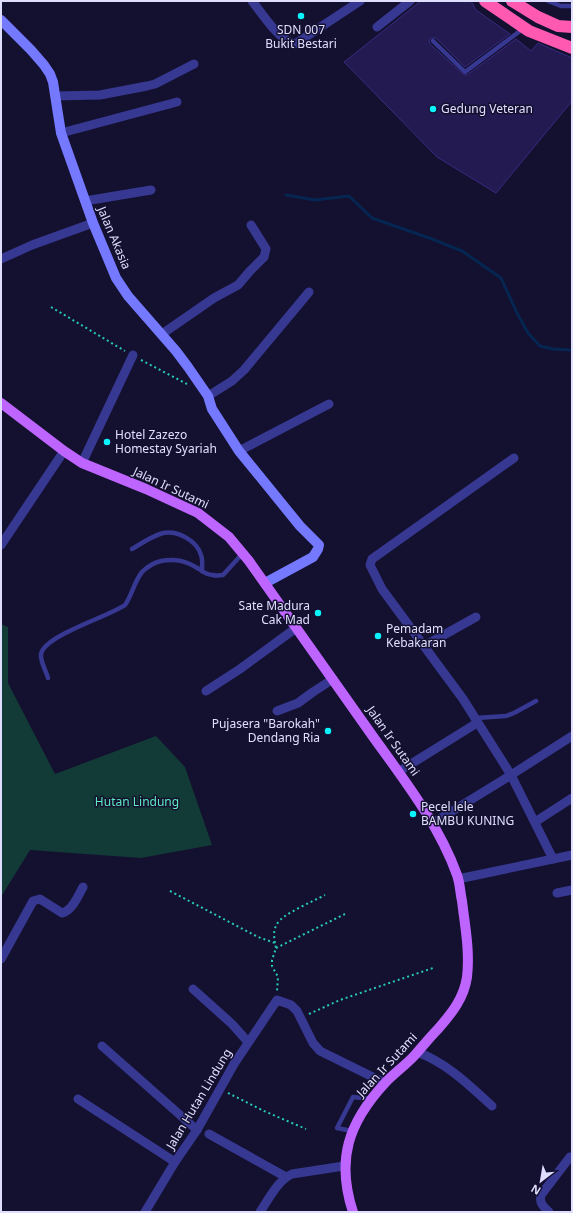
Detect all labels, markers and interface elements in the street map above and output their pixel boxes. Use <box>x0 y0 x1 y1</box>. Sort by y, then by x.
marker: SDN 007 Bukit Bestari <box>296 11 306 21</box>
place label: SDN 007 Bukit Bestari <box>265 21 337 52</box>
place label: Gedung Veteran <box>441 100 533 117</box>
marker: Gedung Veteran <box>428 104 438 114</box>
street label: Jalan Akasia <box>93 203 135 272</box>
place label: Hotel Zazezo Homestay Syariah <box>115 426 217 457</box>
marker: Hotel Zazezo Homestay Syariah <box>102 437 112 447</box>
street label: Jalan Ir Sutami <box>130 462 212 513</box>
place label: Sate Madura Cak Mad <box>239 597 310 628</box>
marker: Sate Madura Cak Mad <box>313 608 323 618</box>
place label: Pemadam Kebakaran <box>386 620 446 651</box>
marker: Pemadam Kebakaran <box>373 631 383 641</box>
street label: Jalan Ir Sutami <box>362 701 424 779</box>
place label: Pujasera "Barokah" Dendang Ria <box>212 715 320 746</box>
marker: Pujasera "Barokah" Dendang Ria <box>323 726 333 736</box>
park label: Hutan Lindung <box>95 793 179 810</box>
place label: Pecel lele BAMBU KUNING <box>421 798 514 829</box>
marker: Pecel lele BAMBU KUNING <box>408 809 418 819</box>
street label: Jalan Ir Sutami <box>352 1029 421 1101</box>
street label: Jalan Hutan Lindung <box>161 1045 235 1153</box>
north arrow <box>521 1161 561 1201</box>
text: N <box>528 1181 543 1199</box>

